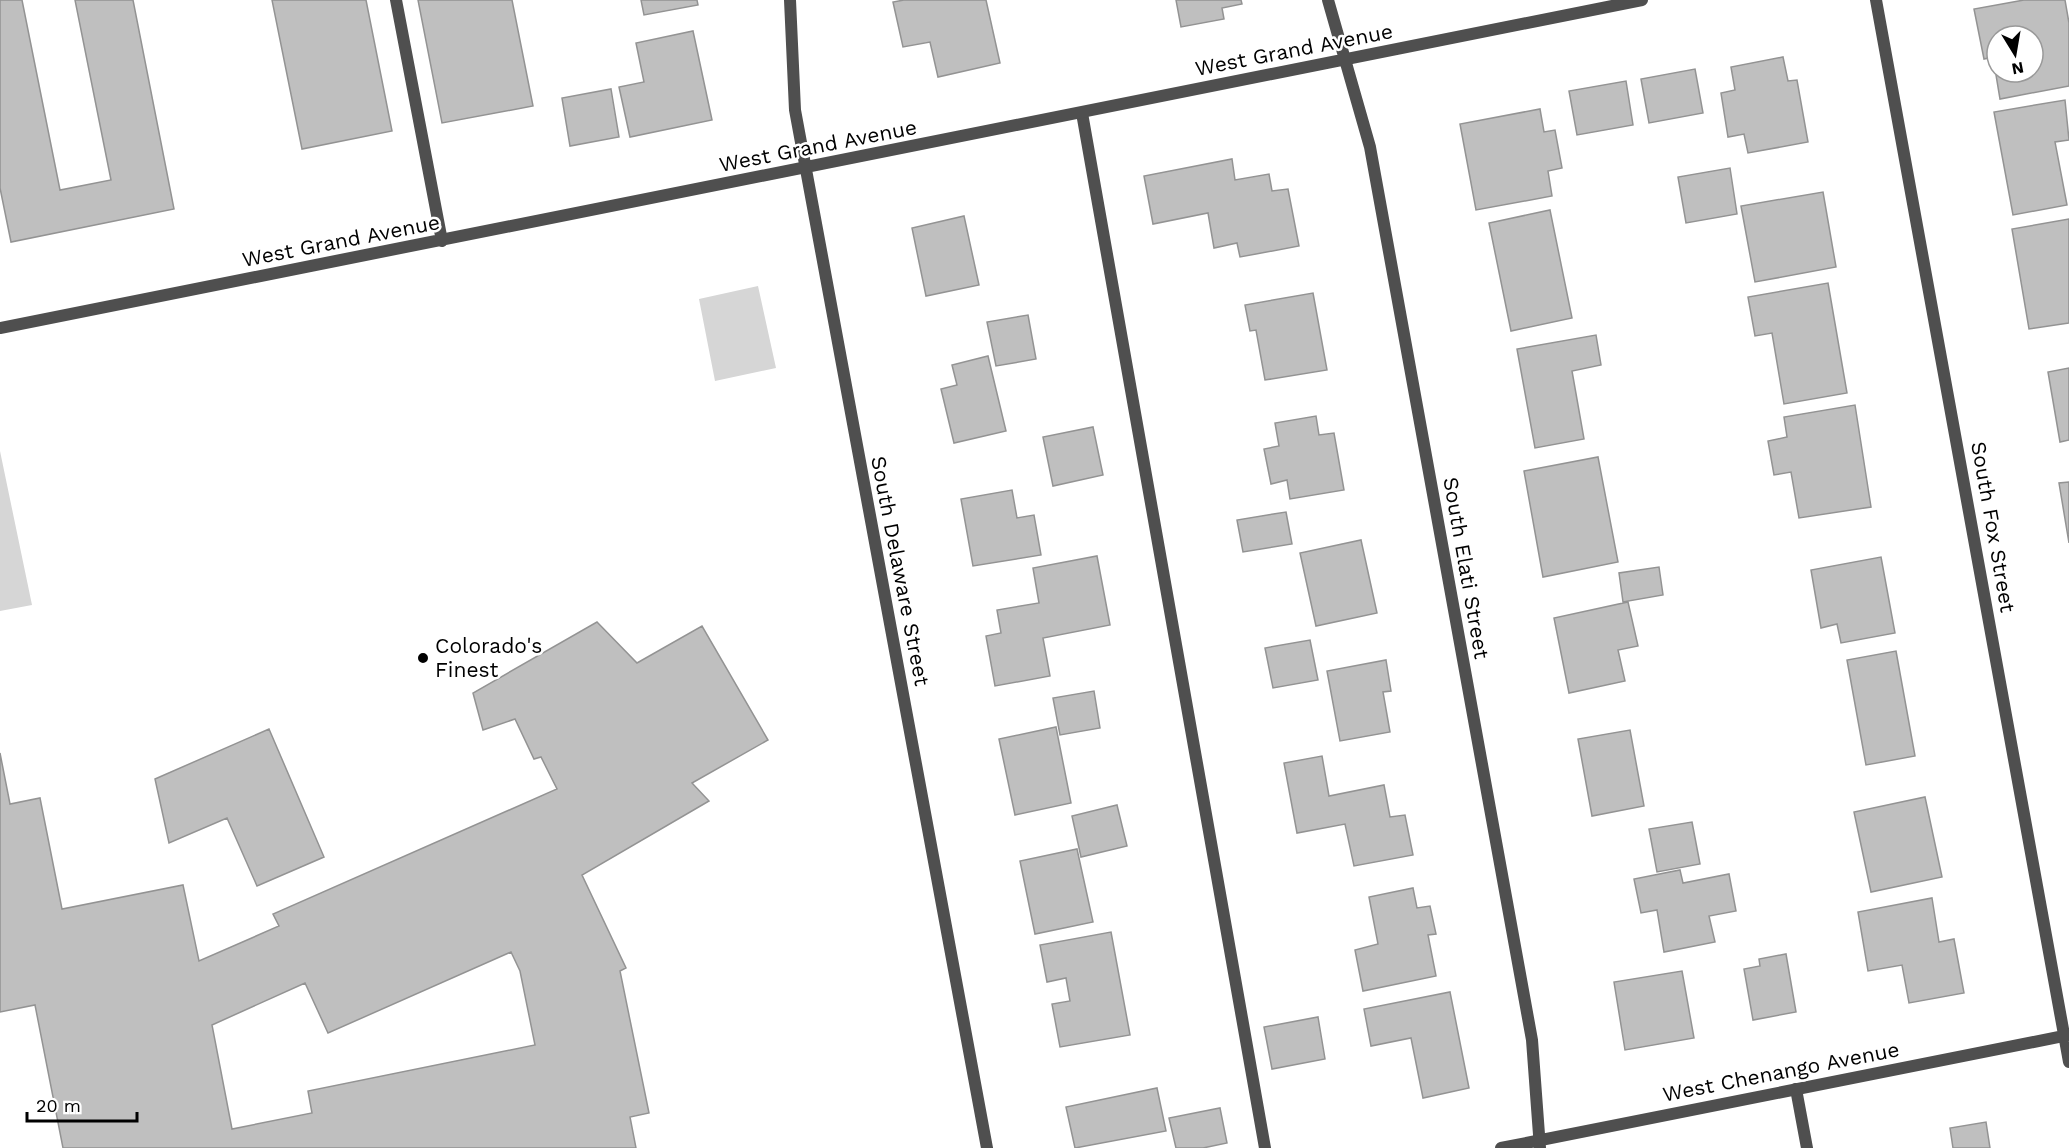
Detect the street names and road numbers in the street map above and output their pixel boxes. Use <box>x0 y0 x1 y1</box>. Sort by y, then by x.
street label: West Grand Avenue <box>1193 18 1395 81</box>
street label: West Grand Avenue <box>717 114 919 177</box>
street label: West Grand Avenue <box>240 209 442 272</box>
street label: South Fox Street <box>1966 440 2021 614</box>
street label: South Delaware Street <box>866 454 935 688</box>
street label: South Elati Street <box>1438 475 1495 661</box>
street label: West Chenango Avenue <box>1661 1036 1901 1107</box>

